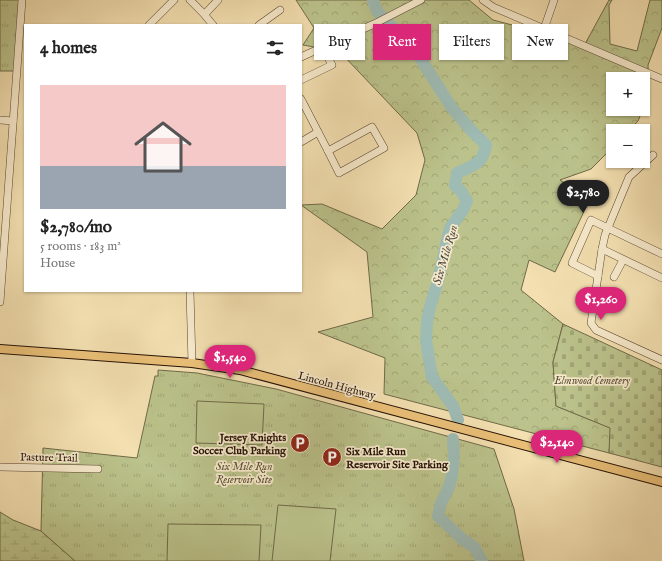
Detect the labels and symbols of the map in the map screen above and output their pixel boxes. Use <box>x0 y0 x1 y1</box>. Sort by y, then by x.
pin: $2,780 <box>550 180 616 214</box>
water label: Six Mile Run <box>430 223 461 287</box>
pin: $1,260 <box>568 287 634 321</box>
pin: $1,540 <box>197 345 263 379</box>
street label: Lincoln Highway <box>296 369 378 403</box>
park label: Elmwood Cemetery <box>553 374 631 388</box>
pin: $2,140 <box>524 430 590 464</box>
place label: Jersey Knights Soccer Club Parking <box>193 431 287 458</box>
parking icon: Jersey Knights Soccer Club Parking <box>289 432 311 454</box>
place label: Six Mile Run Reservoir Site Parking <box>346 445 449 472</box>
parking icon: Six Mile Run Reservoir Site Parking <box>321 446 343 468</box>
street label: Pasture Trail <box>20 450 78 466</box>
park label: Six Mile Run Reservoir Site <box>216 460 272 487</box>

